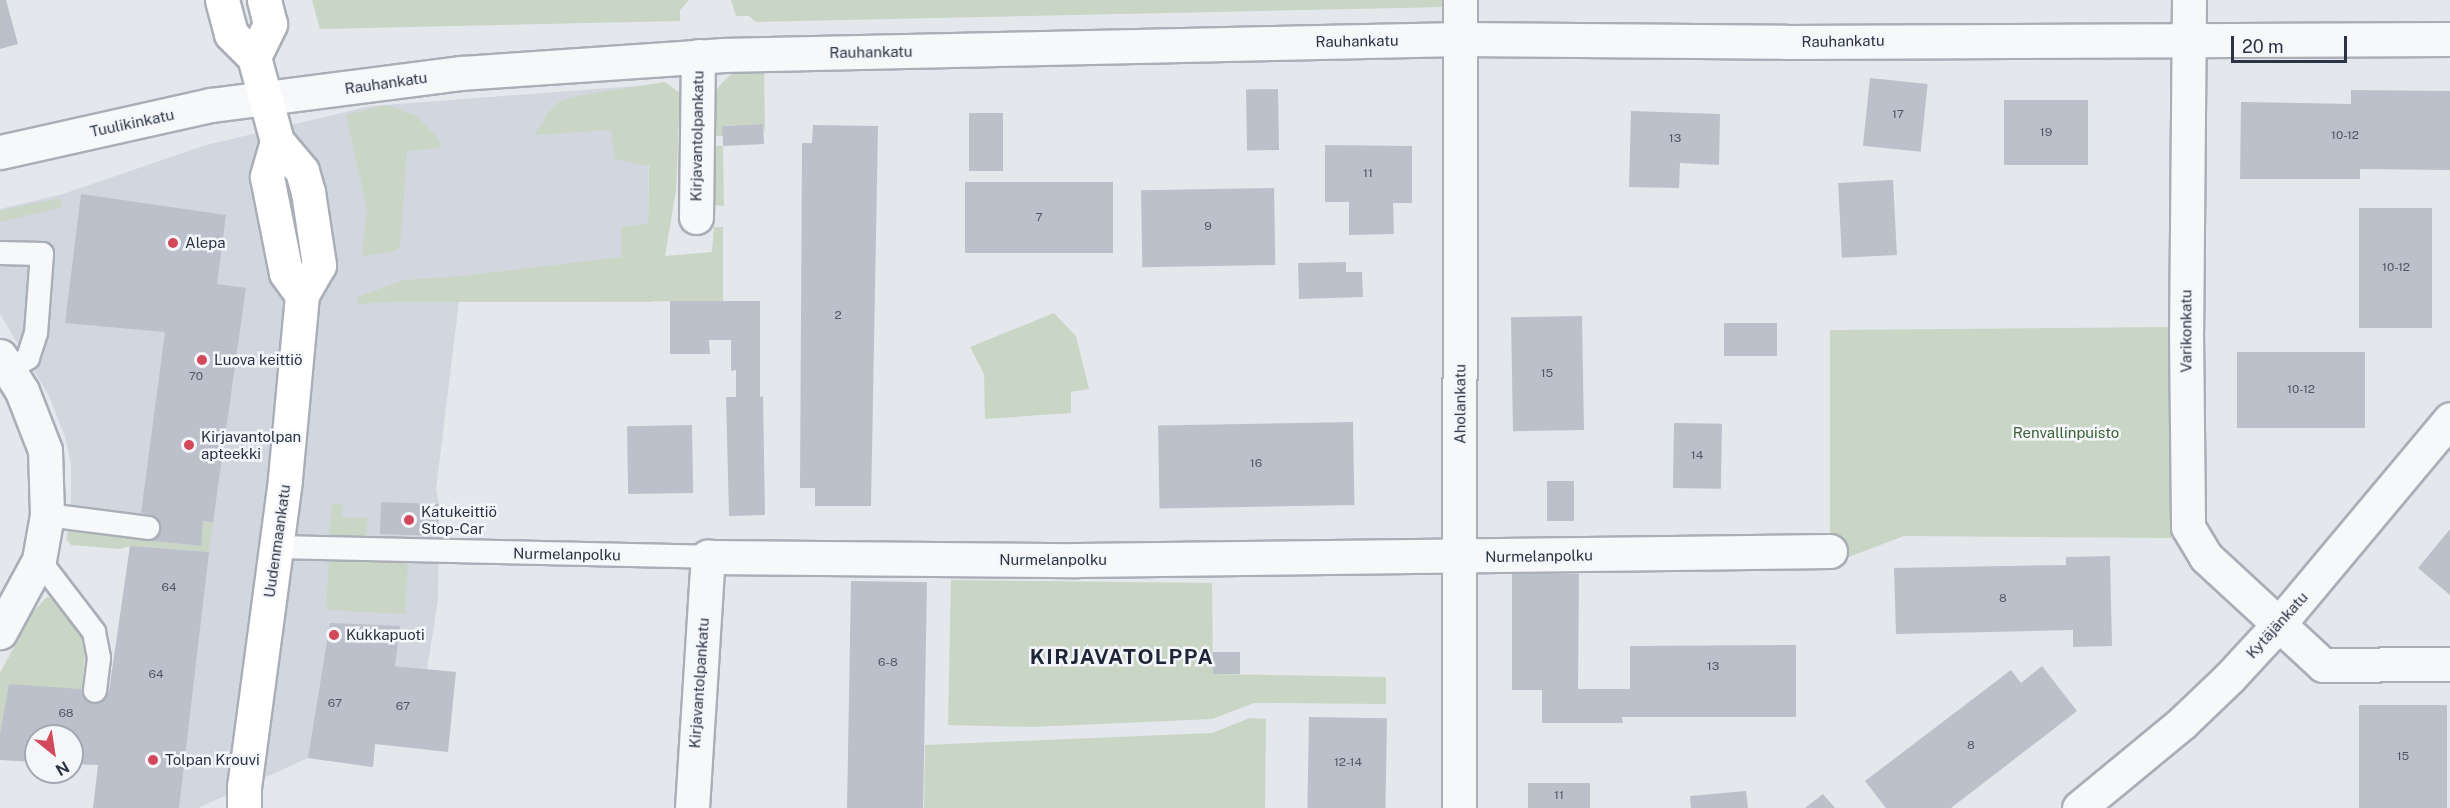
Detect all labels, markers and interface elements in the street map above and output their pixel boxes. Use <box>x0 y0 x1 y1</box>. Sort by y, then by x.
scale bar <box>2234 24 2350 62</box>
street label: Rauhankatu <box>1315 31 1399 51</box>
street label: Rauhankatu <box>1801 31 1885 51</box>
text: 20 m <box>2242 36 2284 57</box>
street label: Rauhankatu <box>829 42 913 62</box>
street label: Rauhankatu <box>343 68 429 98</box>
street label: Kirjavantolpankatu <box>687 70 707 202</box>
street label: Tuulikinkatu <box>88 105 176 141</box>
house number: 17 <box>1892 108 1904 122</box>
house number: 19 <box>2040 126 2052 140</box>
house number: 10-12 <box>2331 129 2359 143</box>
house number: 13 <box>1669 132 1681 146</box>
house number: 11 <box>1363 167 1373 181</box>
house number: 7 <box>1035 211 1043 225</box>
house number: 9 <box>1204 220 1212 234</box>
place label: Alepa <box>185 234 225 252</box>
marker: Alepa <box>166 236 180 250</box>
house number: 10-12 <box>2382 261 2410 275</box>
street label: Varikonkatu <box>2177 289 2195 373</box>
house number: 2 <box>834 309 842 323</box>
place label: Luova keittiö <box>214 351 302 369</box>
marker: Luova keittiö <box>195 353 209 367</box>
street label: Aholankatu <box>1451 364 1469 444</box>
house number: 15 <box>1541 367 1553 381</box>
house number: 70 <box>189 370 203 384</box>
house number: 10-12 <box>2287 383 2315 397</box>
park label: Renvallinpuisto <box>2013 424 2119 442</box>
place label: Kirjavantolpan apteekki <box>201 427 301 462</box>
marker: Kirjavantolpan apteekki <box>182 438 196 452</box>
house number: 14 <box>1691 449 1703 463</box>
house number: 16 <box>1250 457 1262 471</box>
street label: Uudenmaankatu <box>260 483 294 599</box>
place label: Katukeittiö Stop-Car <box>421 502 497 537</box>
marker: Katukeittiö Stop-Car <box>402 513 416 527</box>
street label: Nurmelanpolku <box>513 544 621 564</box>
street label: Nurmelanpolku <box>1485 546 1593 566</box>
street label: Nurmelanpolku <box>999 551 1107 569</box>
house number: 64 <box>162 581 176 595</box>
street label: Kytäjänkatu <box>2242 588 2312 662</box>
house number: 8 <box>1999 592 2007 606</box>
street label: Kirjavantolpankatu <box>685 617 713 749</box>
place label: Kukkapuoti <box>346 626 425 644</box>
marker: Kukkapuoti <box>327 628 341 642</box>
district label: KIRJAVATOLPPA <box>1030 644 1214 670</box>
house number: 6-8 <box>878 656 898 670</box>
house number: 13 <box>1707 660 1719 674</box>
house number: 64 <box>149 668 163 682</box>
house number: 67 <box>328 697 342 711</box>
house number: 67 <box>396 700 410 714</box>
house number: 68 <box>58 707 74 721</box>
north arrow <box>24 724 84 784</box>
house number: 8 <box>1967 739 1975 753</box>
house number: 15 <box>2397 750 2409 764</box>
place label: Tolpan Krouvi <box>165 751 260 769</box>
marker: Tolpan Krouvi <box>146 753 160 767</box>
house number: 12-14 <box>1334 756 1362 770</box>
text: N <box>52 757 72 780</box>
house number: 11 <box>1554 789 1564 803</box>

